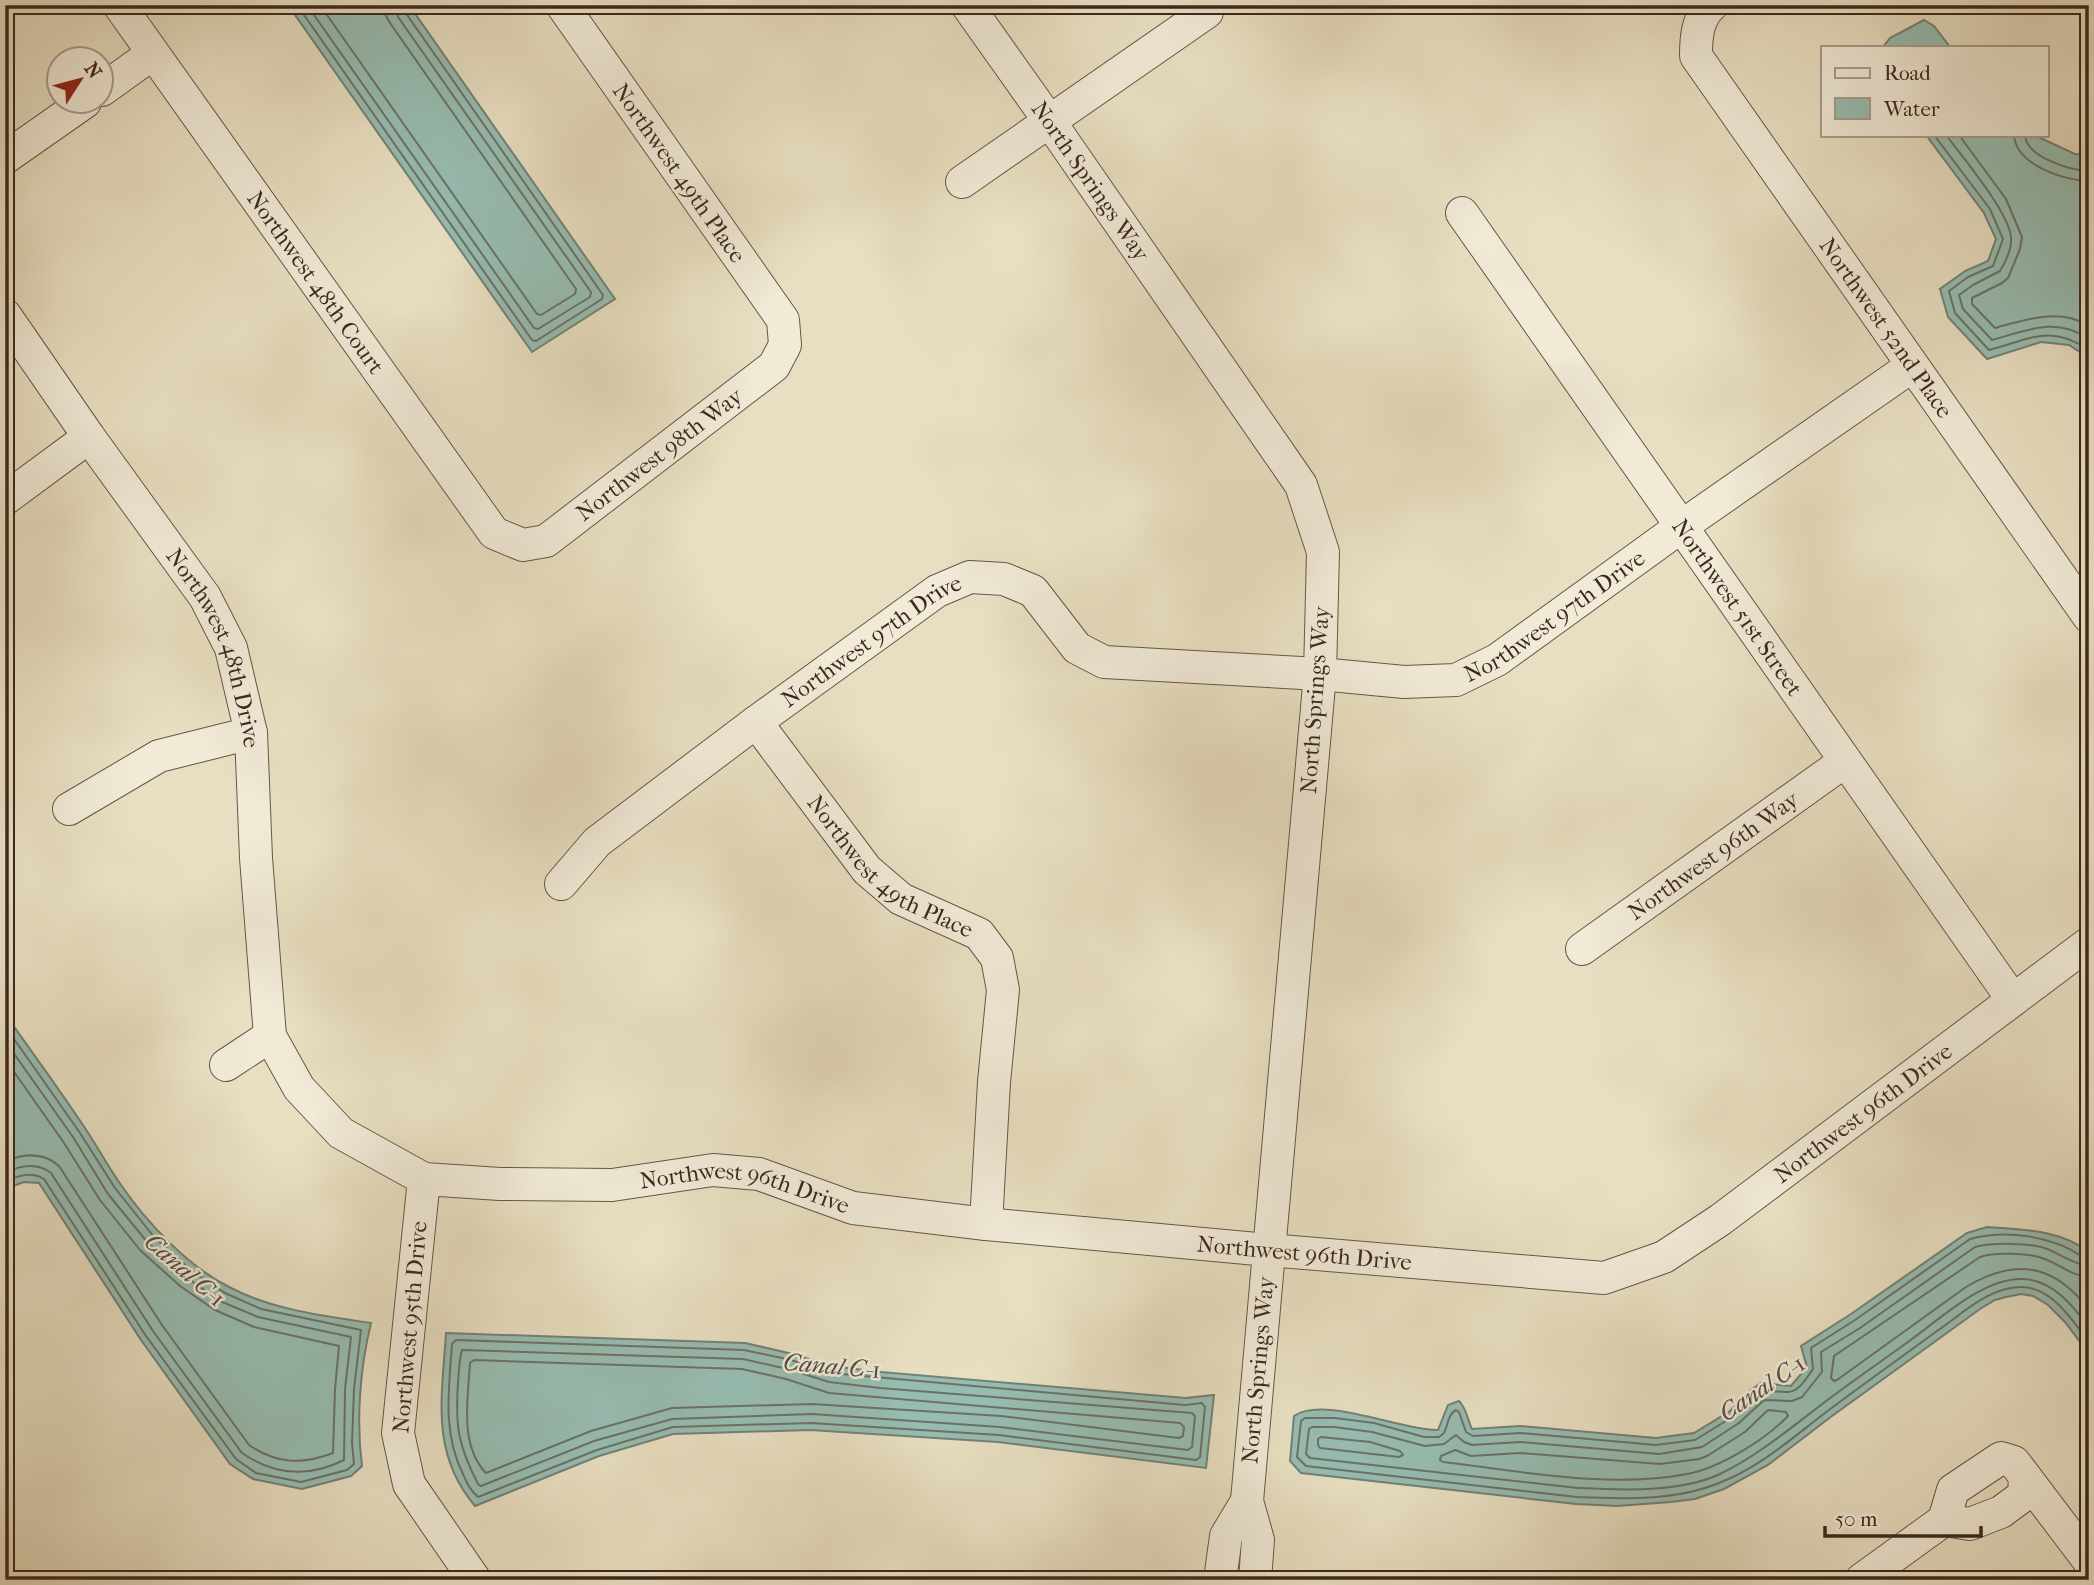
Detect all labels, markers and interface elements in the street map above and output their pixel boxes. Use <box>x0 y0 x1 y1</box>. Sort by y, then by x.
north arrow <box>46 46 116 116</box>
legend <box>1821 46 2048 136</box>
text: N <box>80 58 106 83</box>
text: Road <box>1884 61 1931 85</box>
street label: Northwest 49th Place <box>607 78 751 268</box>
street label: North Springs Way <box>1026 96 1156 266</box>
text: Water <box>1883 97 1940 121</box>
street label: Northwest 48th Court <box>242 185 390 379</box>
street label: Northwest 52nd Place <box>1814 232 1959 423</box>
street label: Northwest 98th Way <box>571 381 748 526</box>
street label: Northwest 51st Street <box>1667 514 1809 701</box>
street label: Northwest 48th Drive <box>161 543 265 748</box>
street label: Northwest 97th Drive <box>1459 544 1650 688</box>
street label: Northwest 97th Drive <box>776 569 965 713</box>
street label: North Springs Way <box>1295 605 1335 795</box>
street label: Northwest 96th Way <box>1623 785 1804 925</box>
street label: Northwest 49th Place <box>802 790 978 943</box>
street label: Northwest 96th Drive <box>1769 1037 1957 1188</box>
street label: Northwest 96th Drive <box>638 1156 853 1219</box>
street label: Northwest 95th Drive <box>387 1220 433 1434</box>
water label: Canal C-1 <box>139 1227 231 1313</box>
street label: Northwest 96th Drive <box>1196 1230 1413 1275</box>
street label: North Springs Way <box>1236 1274 1280 1465</box>
water label: Canal C-1 <box>782 1348 882 1384</box>
water label: Canal C-1 <box>1714 1349 1810 1427</box>
scale bar <box>1825 1494 1980 1538</box>
text: 50 m <box>1835 1507 1878 1531</box>

